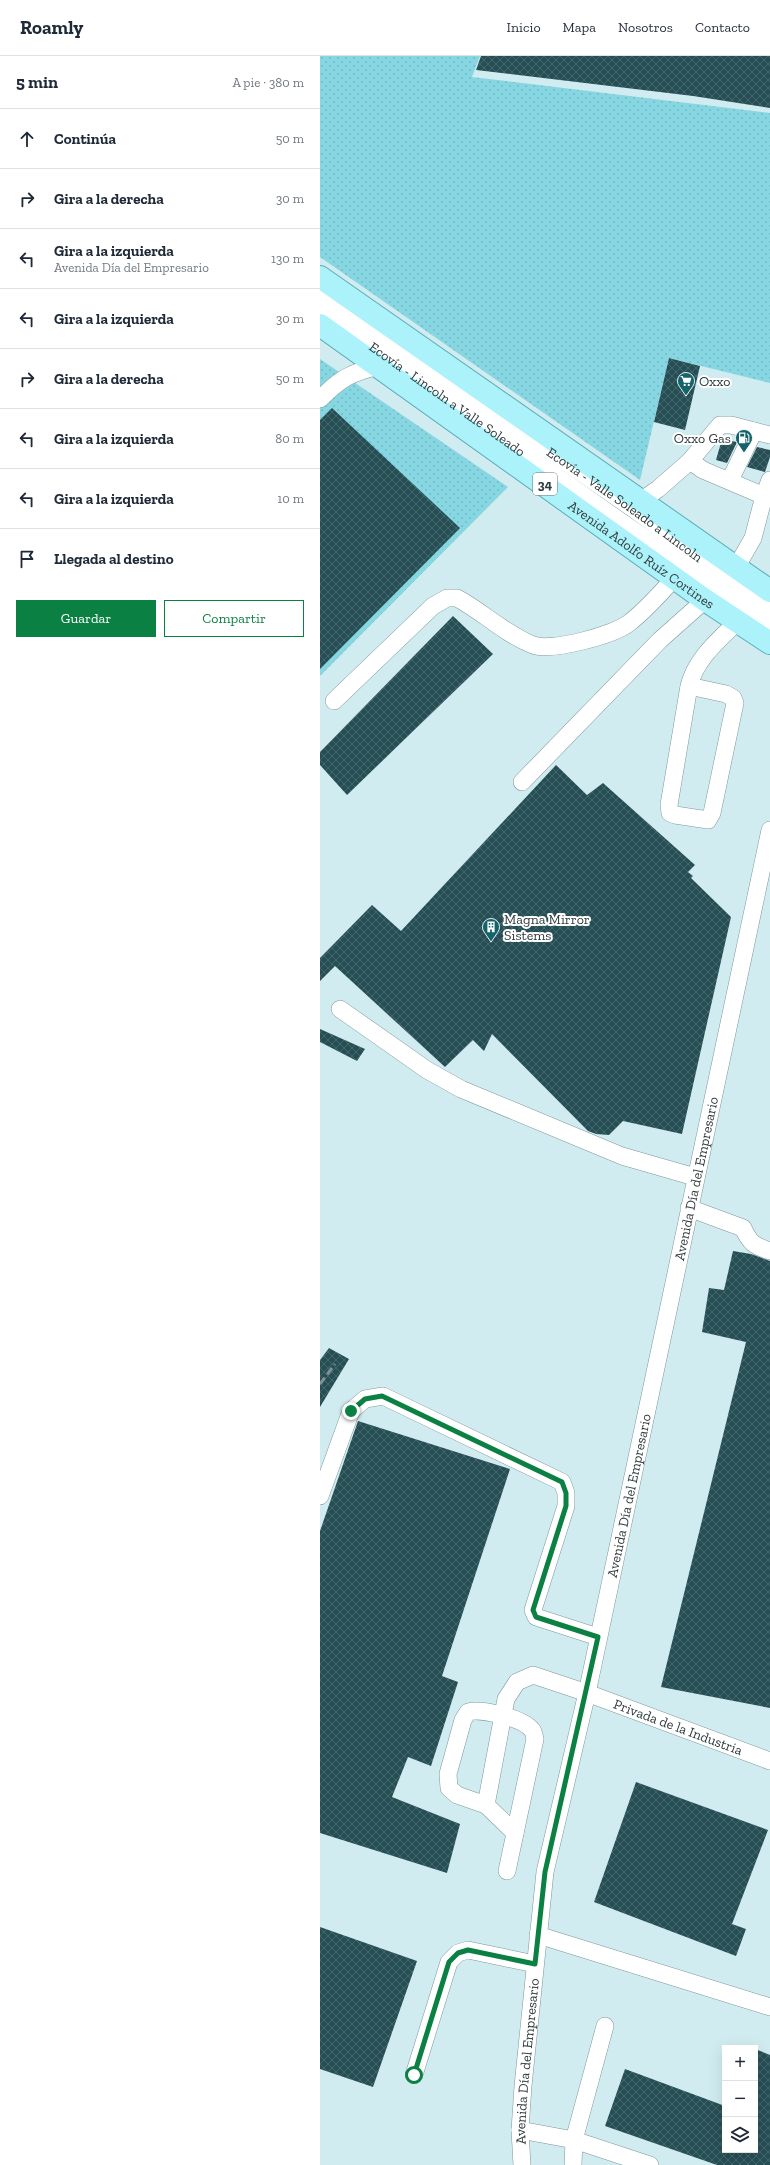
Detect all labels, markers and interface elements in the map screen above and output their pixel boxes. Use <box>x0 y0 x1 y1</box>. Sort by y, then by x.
text: Roamly <box>20 16 83 39</box>
text: Inicio <box>507 19 541 36</box>
text: Mapa <box>563 19 596 36</box>
text: Nosotros <box>618 19 673 36</box>
text: Contacto <box>695 19 750 36</box>
text: 5 min <box>16 72 58 92</box>
text: A pie · 380 m <box>232 75 304 90</box>
icon: ahead <box>16 128 38 150</box>
text: Continúa <box>54 130 116 148</box>
text: 50 m <box>276 131 304 146</box>
icon: right <box>16 188 38 210</box>
text: Gira a la derecha <box>54 190 164 208</box>
text: 30 m <box>276 191 304 206</box>
text: Gira a la izquierda <box>54 242 174 260</box>
icon: left <box>16 248 38 270</box>
text: 130 m <box>271 251 304 266</box>
text: Avenida Día del Empresario <box>54 260 209 275</box>
icon: left <box>16 308 38 330</box>
text: Gira a la izquierda <box>54 310 174 328</box>
text: 30 m <box>276 311 304 326</box>
street label: Ecovía - Lincoln a Valle Soleado <box>366 338 529 460</box>
icon: right <box>16 368 38 390</box>
text: Gira a la derecha <box>54 370 164 388</box>
text: 50 m <box>276 371 304 386</box>
supermarket icon: Oxxo <box>676 371 696 396</box>
place label: Oxxo <box>699 373 730 390</box>
icon: left <box>16 428 38 450</box>
fuel station icon: Oxxo Gas <box>734 428 754 453</box>
text: Gira a la izquierda <box>54 430 174 448</box>
place label: Oxxo Gas <box>674 430 731 447</box>
text: 80 m <box>275 431 304 446</box>
street label: Ecovía - Valle Soleado a Lincoln <box>544 443 706 565</box>
road number: 34 <box>533 473 557 495</box>
icon: left <box>16 488 38 510</box>
text: Gira a la izquierda <box>54 490 174 508</box>
text: 10 m <box>277 491 304 506</box>
street label: Avenida Adolfo Ruíz Cortines <box>565 497 718 612</box>
icon: arrive <box>16 548 38 570</box>
text: Llegada al destino <box>54 550 174 568</box>
button: Guardar <box>16 600 156 637</box>
button: Compartir <box>164 600 304 637</box>
place label: Magna Mirror Sistems <box>504 911 590 944</box>
building icon: Magna Mirror Sistems <box>481 917 501 942</box>
street label: Avenida Día del Empresario <box>670 1095 722 1262</box>
route end <box>342 1402 360 1420</box>
street label: Avenida Día del Empresario <box>603 1412 654 1579</box>
street label: Privada de la Industria <box>611 1695 745 1759</box>
street label: Avenida Día del Empresario <box>511 1977 543 2145</box>
map controls <box>722 2045 758 2153</box>
button: + <box>722 2045 758 2081</box>
route start <box>405 2066 423 2084</box>
button: − <box>722 2081 758 2117</box>
button: layers <box>722 2117 758 2153</box>

